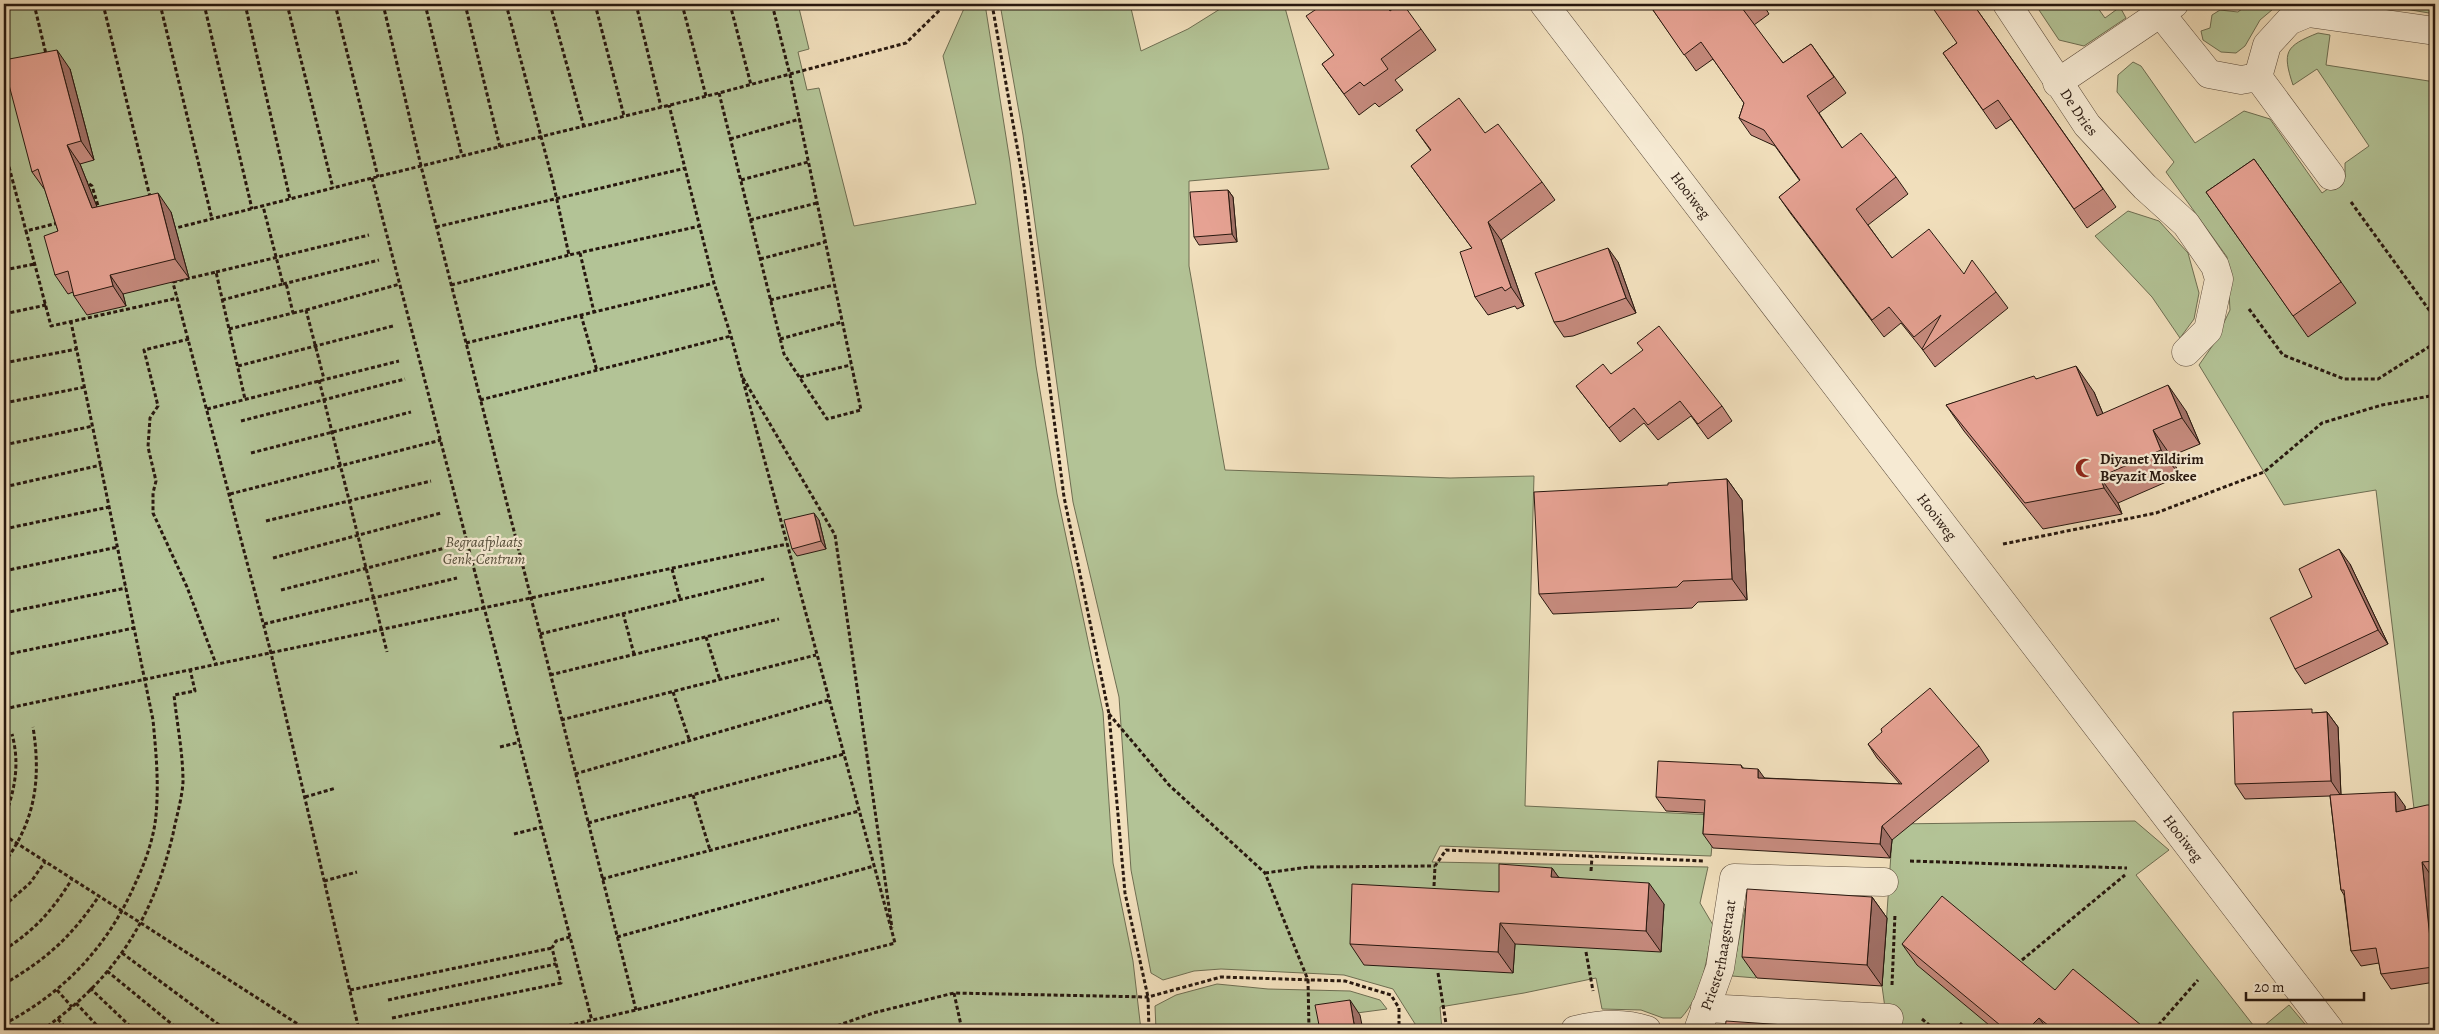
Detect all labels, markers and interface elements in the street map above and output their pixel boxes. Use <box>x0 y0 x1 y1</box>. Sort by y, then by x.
street label: De Dries <box>2056 85 2102 140</box>
street label: Hooiweg <box>1666 168 1715 223</box>
place label: Diyanet Yildirim Beyazit Moskee <box>2100 449 2204 486</box>
mosque icon: Diyanet Yildirim Beyazit Moskee <box>2074 457 2096 479</box>
street label: Hooiweg <box>1912 489 1962 545</box>
park label: Begraafplaats Genk-Centrum <box>443 532 525 569</box>
street label: Hooiweg <box>2159 811 2208 866</box>
street label: Priesterhaagstraat <box>1696 898 1740 1013</box>
scale bar <box>2246 969 2364 1001</box>
text: 20 m <box>2254 977 2285 997</box>

